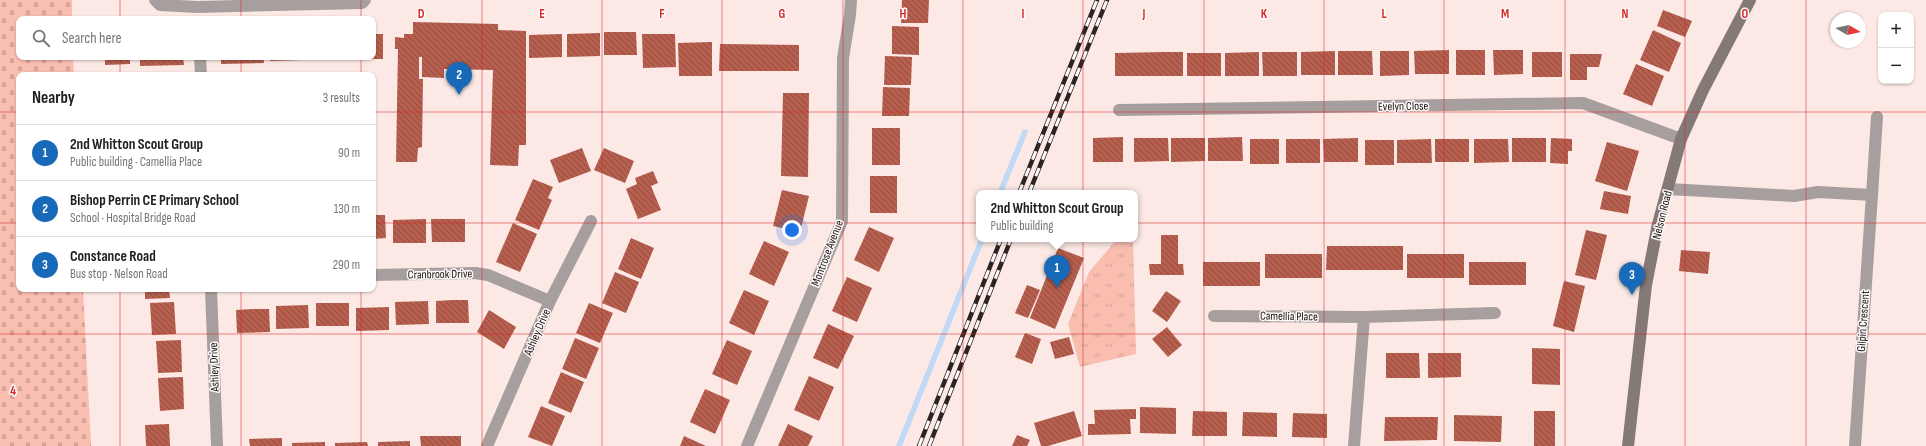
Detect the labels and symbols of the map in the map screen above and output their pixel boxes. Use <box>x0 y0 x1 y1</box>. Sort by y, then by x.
text: D <box>418 6 425 22</box>
text: E <box>539 6 545 22</box>
text: F <box>659 6 665 22</box>
text: G <box>779 6 786 22</box>
text: H <box>900 6 907 22</box>
text: I <box>1022 6 1025 22</box>
text: J <box>1142 6 1146 22</box>
text: K <box>1261 6 1268 22</box>
text: L <box>1381 6 1387 22</box>
text: M <box>1501 6 1509 22</box>
text: N <box>1622 6 1629 22</box>
text: O <box>1742 6 1749 22</box>
north arrow <box>1830 12 1866 48</box>
pin: 2 <box>446 62 472 95</box>
street label: Evelyn Close <box>1378 99 1429 114</box>
street label: Nelson Road <box>1649 189 1676 241</box>
street label: Montrose Avenue <box>808 218 847 288</box>
your location <box>782 220 802 240</box>
pin: 1 <box>1044 255 1070 288</box>
pin: 3 <box>1619 262 1645 295</box>
street label: Cranbrook Drive <box>408 266 473 283</box>
street label: Gilpin Crescent <box>1854 290 1873 352</box>
street label: Ashley Drive <box>521 307 554 359</box>
street label: Camellia Place <box>1260 308 1318 325</box>
street label: Ashley Drive <box>206 342 223 393</box>
text: 4 <box>10 383 16 399</box>

